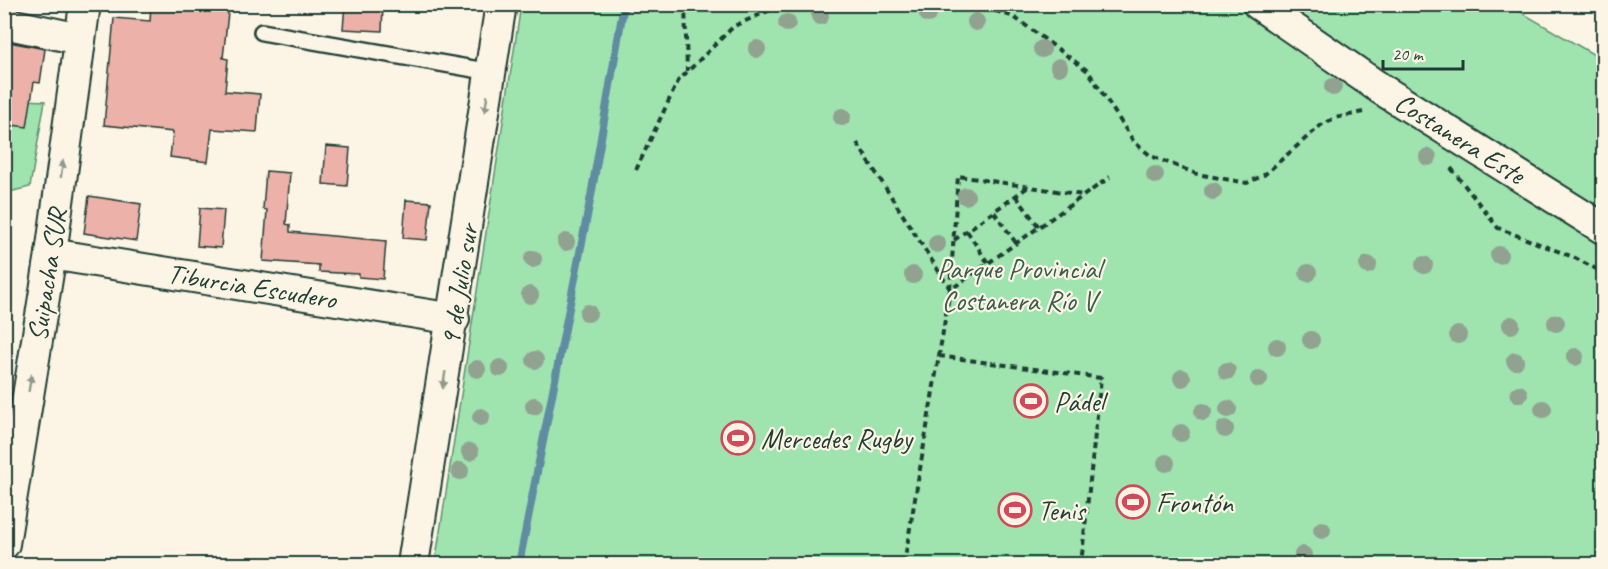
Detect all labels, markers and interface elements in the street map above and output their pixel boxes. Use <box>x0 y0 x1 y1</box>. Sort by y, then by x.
scale bar <box>1383 33 1462 71</box>
text: 20 m <box>1392 43 1425 65</box>
street label: Costanera Este <box>1389 84 1533 193</box>
one-way arrow <box>481 94 490 113</box>
one-way arrow <box>58 160 67 179</box>
street label: Suipacha SUR <box>19 203 75 344</box>
street label: 9 de Julio sur <box>432 219 486 348</box>
park label: Parque Provincial Costanera Río V <box>937 251 1106 318</box>
street label: Tiburcia Escudero <box>165 255 341 317</box>
one-way arrow <box>439 370 448 389</box>
one-way arrow <box>26 373 35 392</box>
sports icon: Pádel <box>1013 383 1049 419</box>
place label: Pádel <box>1054 384 1109 419</box>
sports icon: Mercedes Rugby <box>720 420 756 456</box>
place label: Mercedes Rugby <box>761 421 914 456</box>
sports icon: Frontón <box>1115 484 1151 520</box>
place label: Frontón <box>1156 485 1234 520</box>
sports icon: Tenis <box>997 492 1033 528</box>
place label: Tenis <box>1038 493 1087 528</box>

